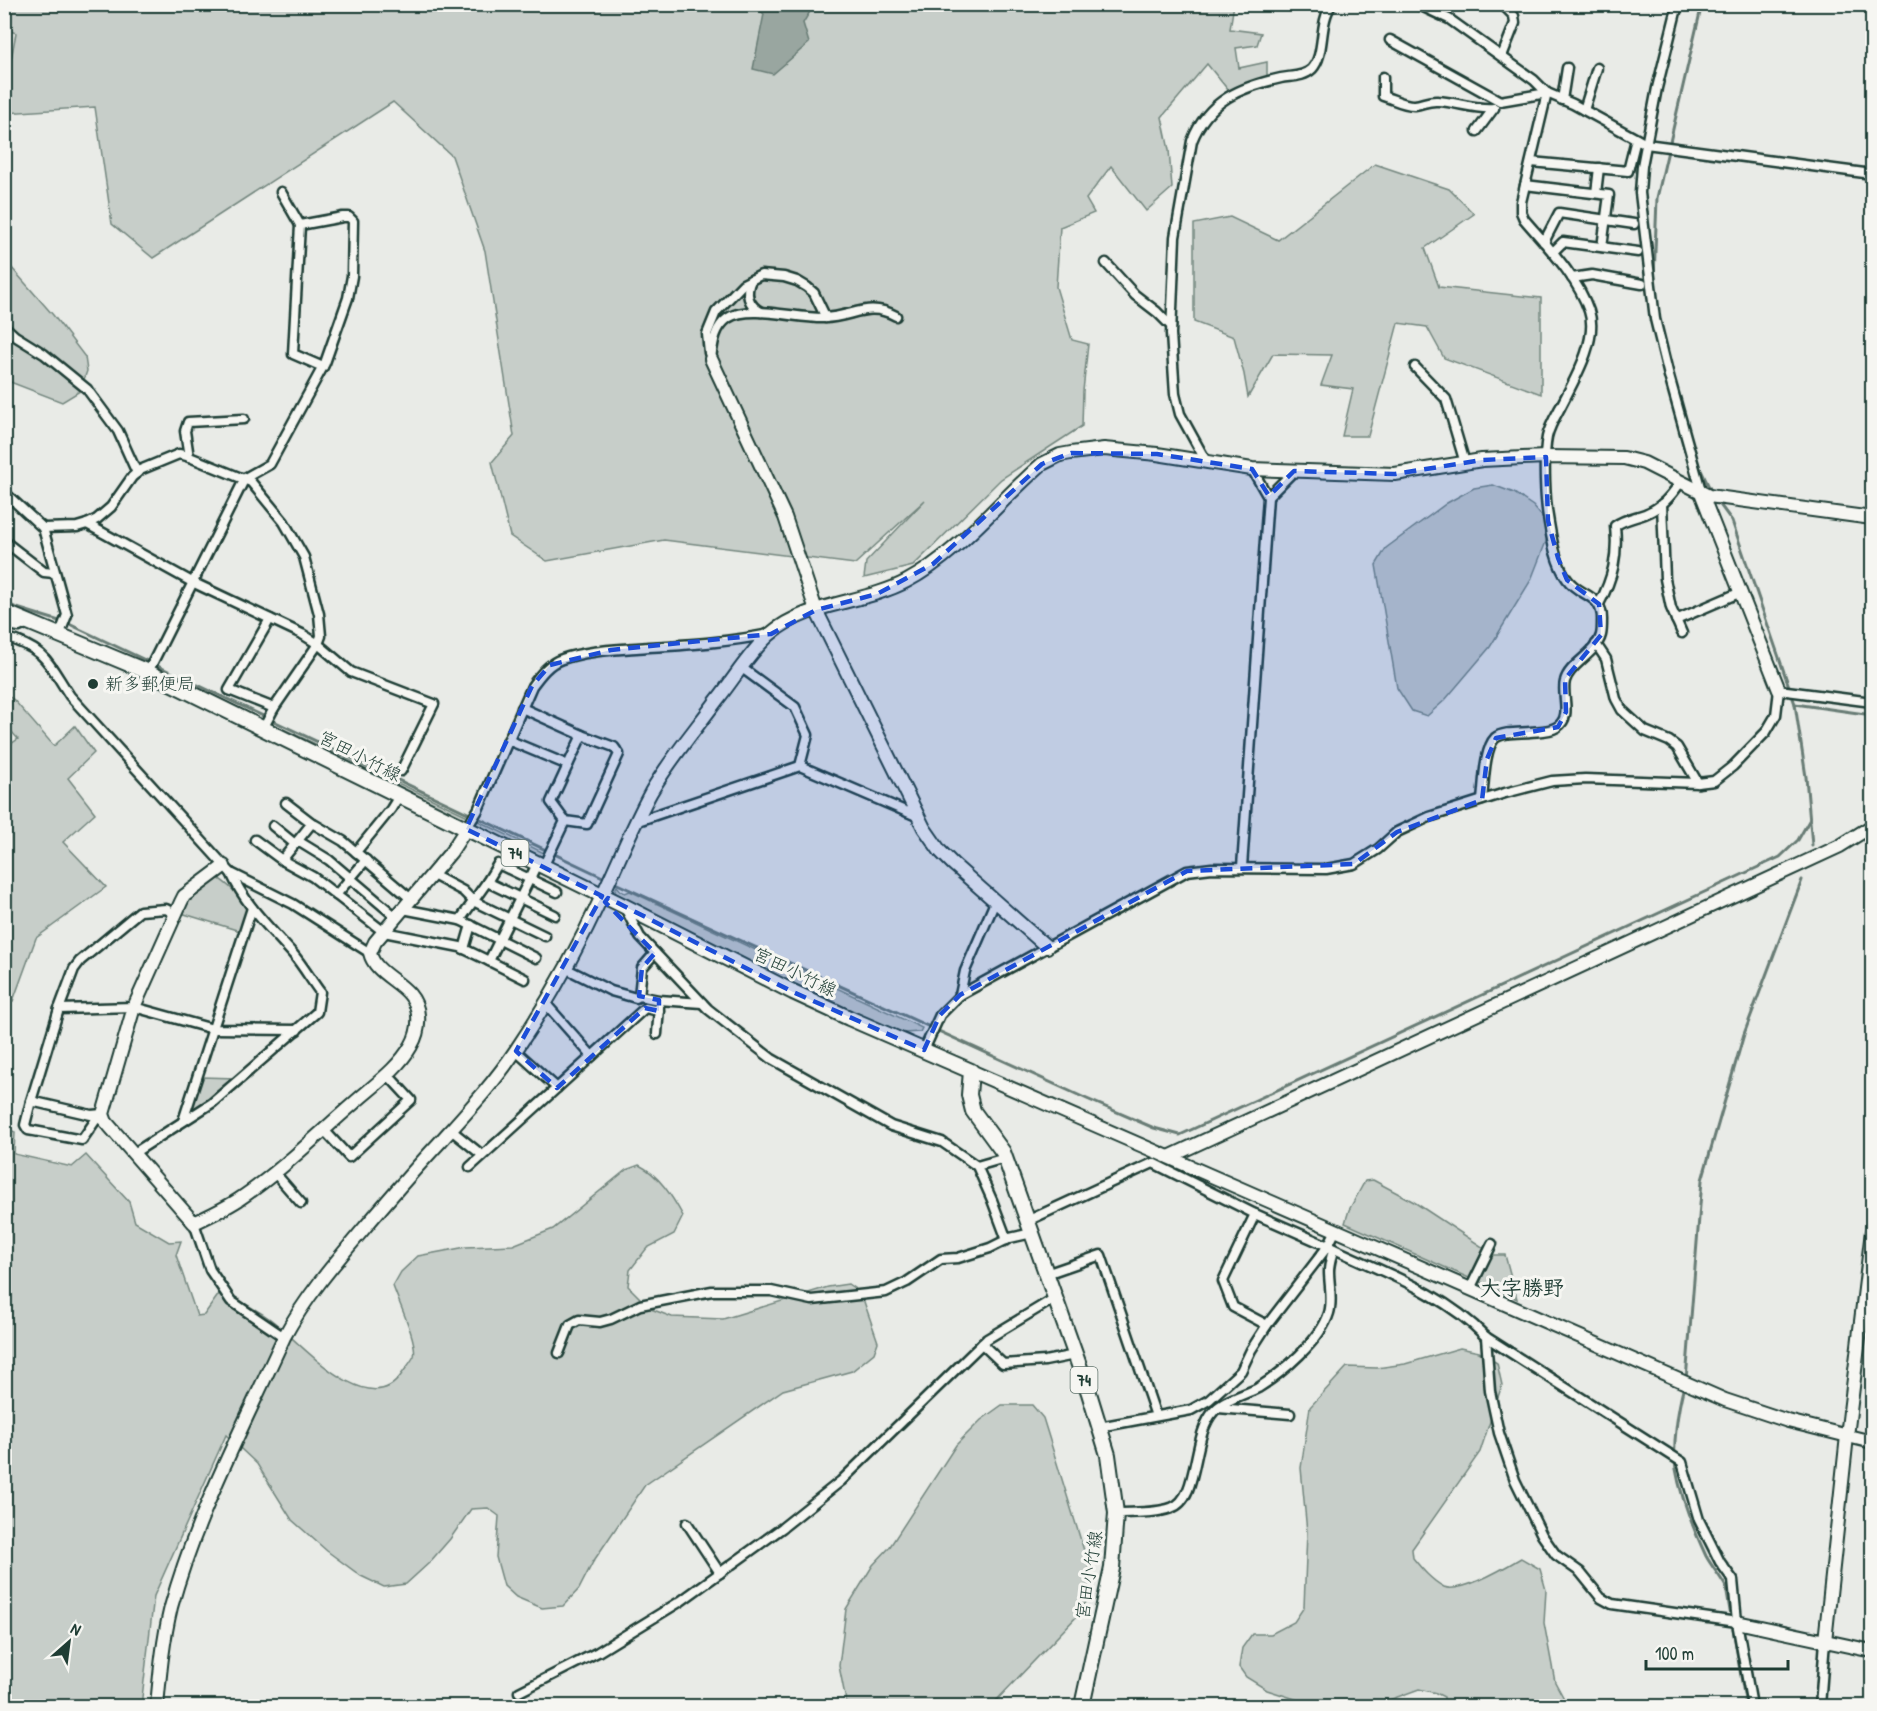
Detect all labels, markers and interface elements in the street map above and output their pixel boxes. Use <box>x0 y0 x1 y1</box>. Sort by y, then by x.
place label: 新多郵便局 <box>105 671 195 696</box>
marker: 新多郵便局 <box>86 677 100 691</box>
street label: 宮田小竹線 <box>314 724 406 787</box>
road number: 74 <box>502 840 528 866</box>
street label: 宮田小竹線 <box>749 941 841 1003</box>
district label: 大字勝野 <box>1480 1273 1564 1302</box>
road number: 74 <box>1070 1367 1098 1393</box>
street label: 宮田小竹線 <box>1069 1529 1108 1621</box>
north arrow <box>39 1612 99 1672</box>
text: N <box>67 1617 85 1641</box>
scale bar <box>1646 1633 1788 1671</box>
text: 100 m <box>1655 1641 1694 1666</box>

